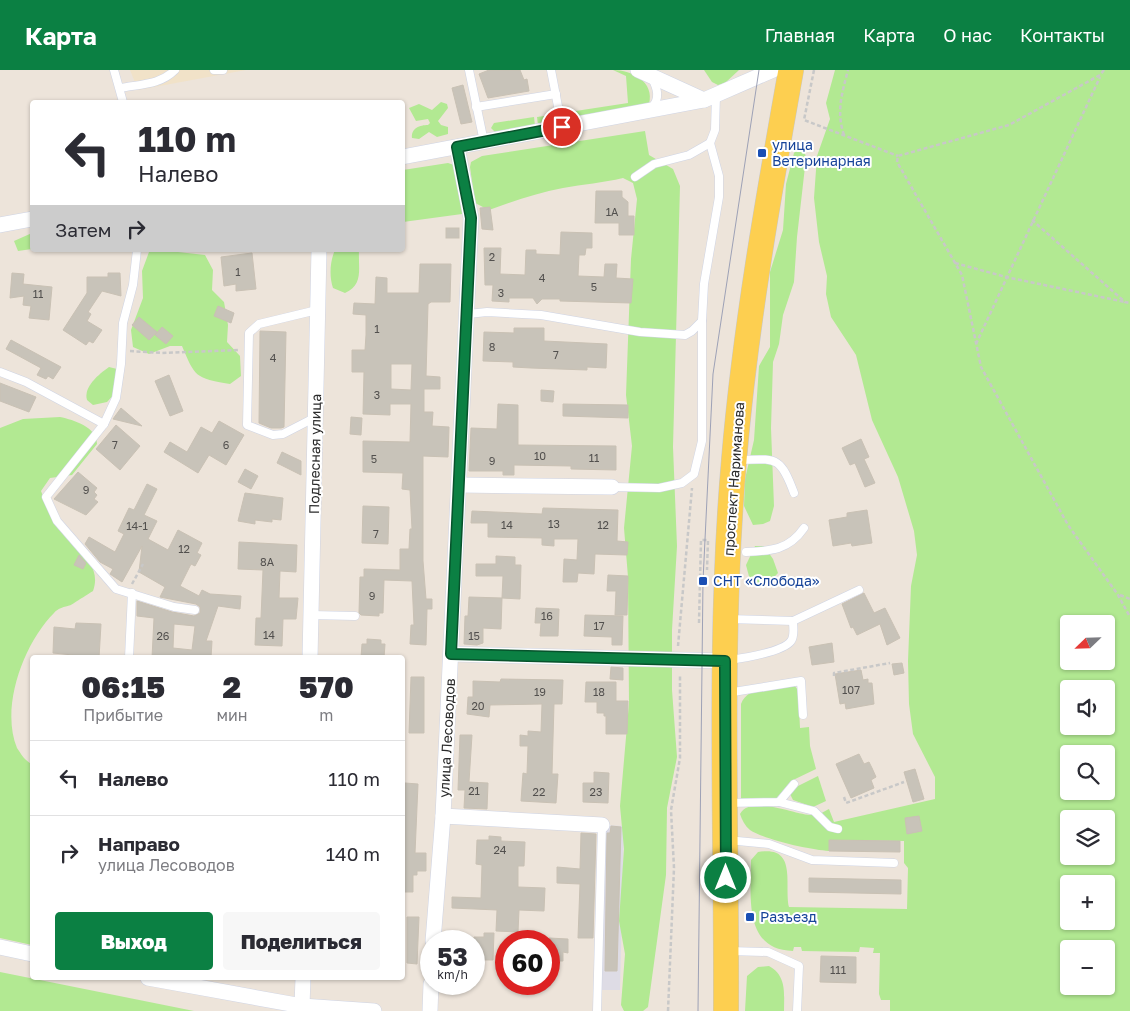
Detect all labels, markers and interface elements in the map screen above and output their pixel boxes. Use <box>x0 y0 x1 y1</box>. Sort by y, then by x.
text: Карта <box>25 21 97 50</box>
text: Главная <box>765 24 835 46</box>
text: Карта <box>863 24 915 46</box>
text: О нас <box>943 24 992 46</box>
text: Контакты <box>1020 24 1105 46</box>
pin <box>541 106 583 148</box>
icon: arrive <box>548 113 576 141</box>
text: 110 m <box>138 118 236 160</box>
icon: left <box>55 120 120 185</box>
place label: улица Ветеринарная <box>772 136 871 169</box>
marker: улица Ветеринарная <box>756 147 768 159</box>
text: Налево <box>138 160 218 187</box>
house number: 1А <box>606 205 619 218</box>
icon: right <box>122 215 150 243</box>
text: Затем <box>55 218 112 241</box>
house number: 2 <box>489 250 495 263</box>
house number: 1 <box>235 265 241 278</box>
house number: 4 <box>539 271 546 284</box>
house number: 5 <box>591 280 597 293</box>
house number: 3 <box>498 286 504 299</box>
house number: 11 <box>33 287 43 300</box>
house number: 1 <box>374 322 380 335</box>
house number: 8 <box>489 340 496 353</box>
house number: 7 <box>553 348 559 361</box>
house number: 4 <box>270 351 277 364</box>
house number: 3 <box>374 388 380 401</box>
street label: Подлесная улица <box>305 394 324 514</box>
street label: проспект Нариманова <box>720 401 747 557</box>
house number: 7 <box>112 438 118 451</box>
house number: 6 <box>223 438 230 451</box>
house number: 10 <box>534 449 546 462</box>
house number: 11 <box>589 451 599 464</box>
house number: 5 <box>371 452 377 465</box>
house number: 9 <box>489 454 495 467</box>
house number: 9 <box>83 483 89 496</box>
house number: 13 <box>548 517 560 530</box>
house number: 14 <box>501 518 513 531</box>
house number: 12 <box>597 518 609 531</box>
house number: 14-1 <box>126 519 148 532</box>
house number: 7 <box>373 527 379 540</box>
house number: 12 <box>178 542 190 555</box>
house number: 8А <box>260 555 275 568</box>
place label: СНТ «Слобода» <box>713 572 820 589</box>
marker: СНТ «Слобода» <box>697 575 709 587</box>
house number: 9 <box>369 589 375 602</box>
house number: 16 <box>541 609 553 622</box>
north arrow <box>1060 615 1115 670</box>
map controls <box>1060 615 1115 995</box>
house number: 17 <box>593 619 605 632</box>
house number: 14 <box>263 628 275 641</box>
house number: 26 <box>156 629 170 642</box>
house number: 15 <box>468 629 480 642</box>
text: 06:15 <box>81 669 165 705</box>
text: 2 <box>223 669 241 705</box>
text: 570 <box>299 669 354 705</box>
street label: улица Лесоводов <box>435 678 458 798</box>
button: sound <box>1060 680 1115 735</box>
house number: 107 <box>842 683 860 696</box>
house number: 19 <box>534 685 546 698</box>
house number: 18 <box>593 685 605 698</box>
house number: 20 <box>471 699 485 712</box>
text: Прибытие <box>83 705 163 725</box>
text: мин <box>216 705 247 725</box>
text: m <box>319 705 333 725</box>
button: search <box>1060 745 1115 800</box>
icon: left <box>55 764 83 792</box>
text: Налево <box>98 767 168 790</box>
text: 110 m <box>328 767 380 790</box>
house number: 21 <box>468 784 480 797</box>
house number: 22 <box>533 785 545 798</box>
house number: 23 <box>590 785 602 798</box>
button: layers <box>1060 810 1115 865</box>
text: Направо <box>98 832 180 855</box>
icon: right <box>55 839 83 867</box>
text: 140 m <box>326 842 380 865</box>
house number: 24 <box>493 843 507 856</box>
position arrow <box>699 851 751 903</box>
text: улица Лесоводов <box>98 855 235 875</box>
button: + <box>1060 875 1115 930</box>
place label: Разъезд <box>760 908 817 925</box>
marker: Разъезд <box>744 911 756 923</box>
button: Выход <box>55 912 213 970</box>
button: Поделиться <box>223 912 380 970</box>
speed limit sign: 60 <box>495 930 560 995</box>
button: − <box>1060 940 1115 995</box>
text: 53 <box>437 941 468 972</box>
house number: 111 <box>830 963 846 976</box>
text: km/h <box>437 967 468 982</box>

